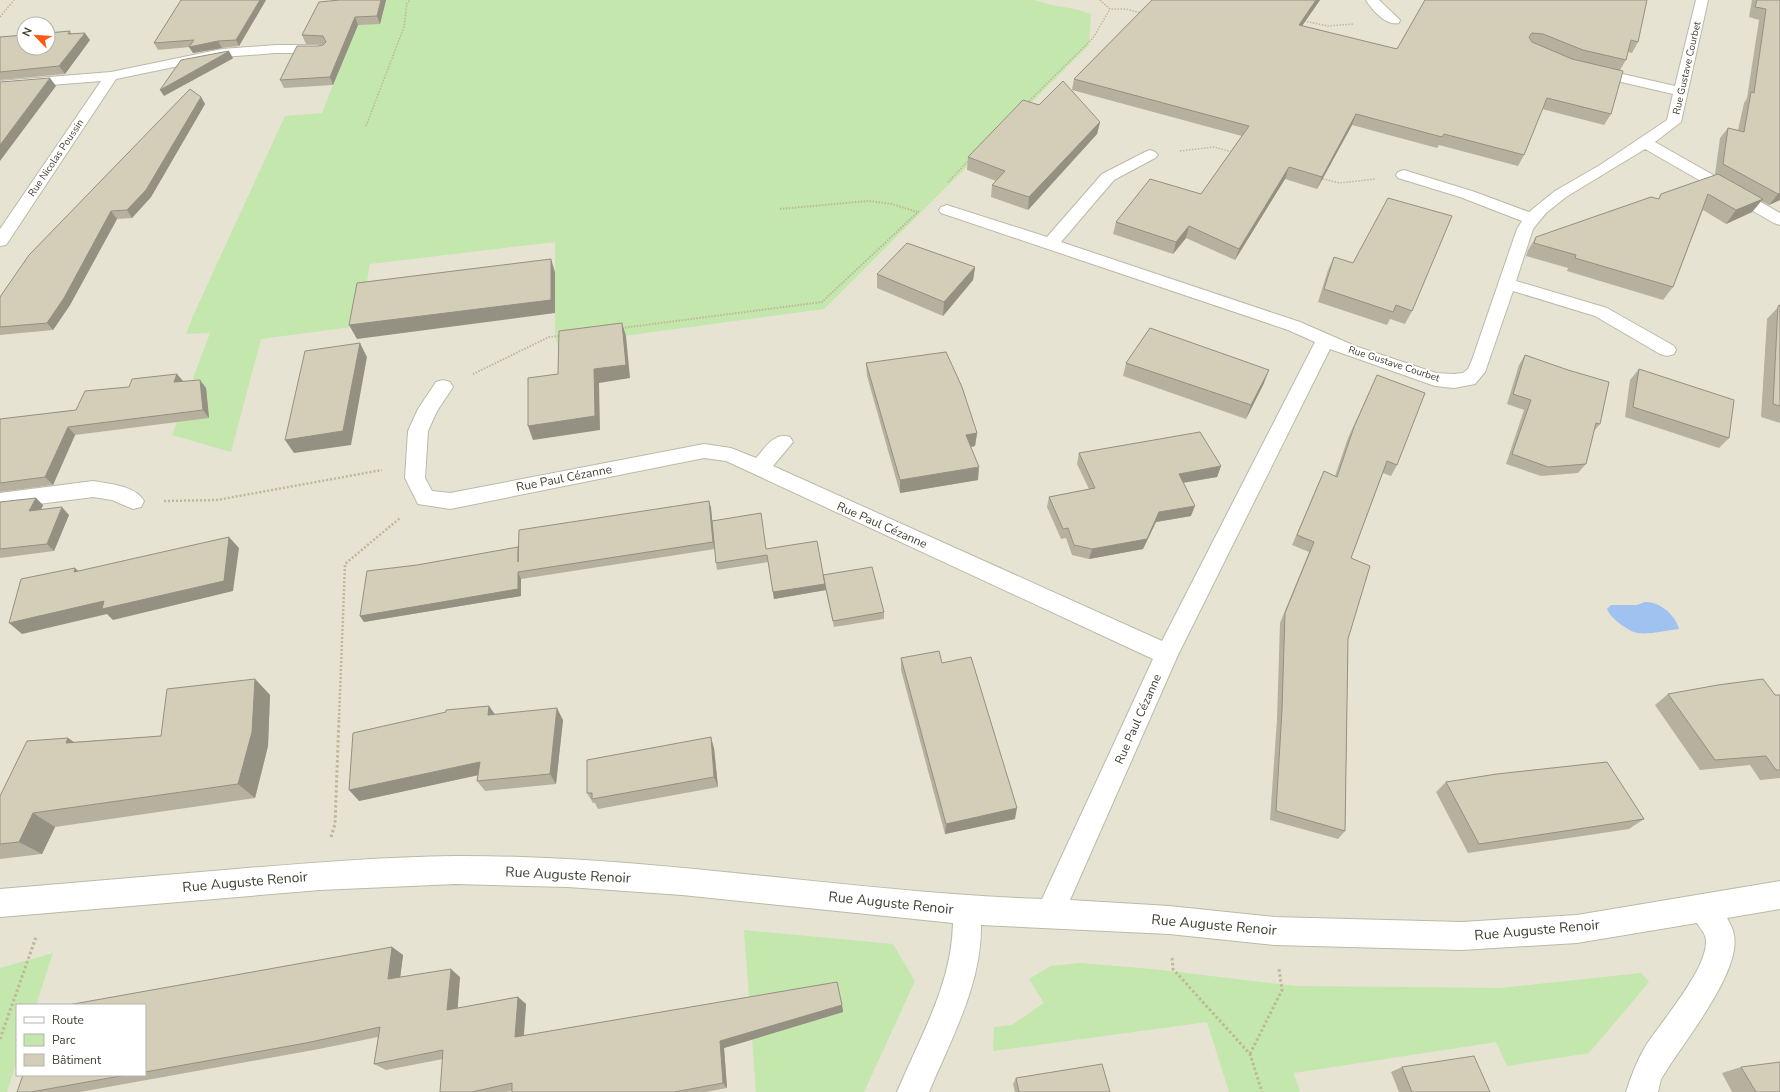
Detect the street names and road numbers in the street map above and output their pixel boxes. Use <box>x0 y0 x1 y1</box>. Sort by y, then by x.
street label: Rue Gustave Courbet <box>1669 20 1705 116</box>
street label: Rue Nicolas Poussin <box>25 117 87 199</box>
street label: Rue Gustave Courbet <box>1347 343 1442 386</box>
street label: Rue Paul Cézanne <box>515 461 613 495</box>
street label: Rue Paul Cézanne <box>834 498 930 552</box>
street label: Rue Paul Cézanne <box>1111 671 1165 767</box>
street label: Rue Auguste Renoir <box>505 862 631 888</box>
street label: Rue Auguste Renoir <box>182 867 308 897</box>
street label: Rue Auguste Renoir <box>828 887 954 919</box>
street label: Rue Auguste Renoir <box>1151 910 1277 940</box>
street label: Rue Auguste Renoir <box>1474 915 1600 945</box>

